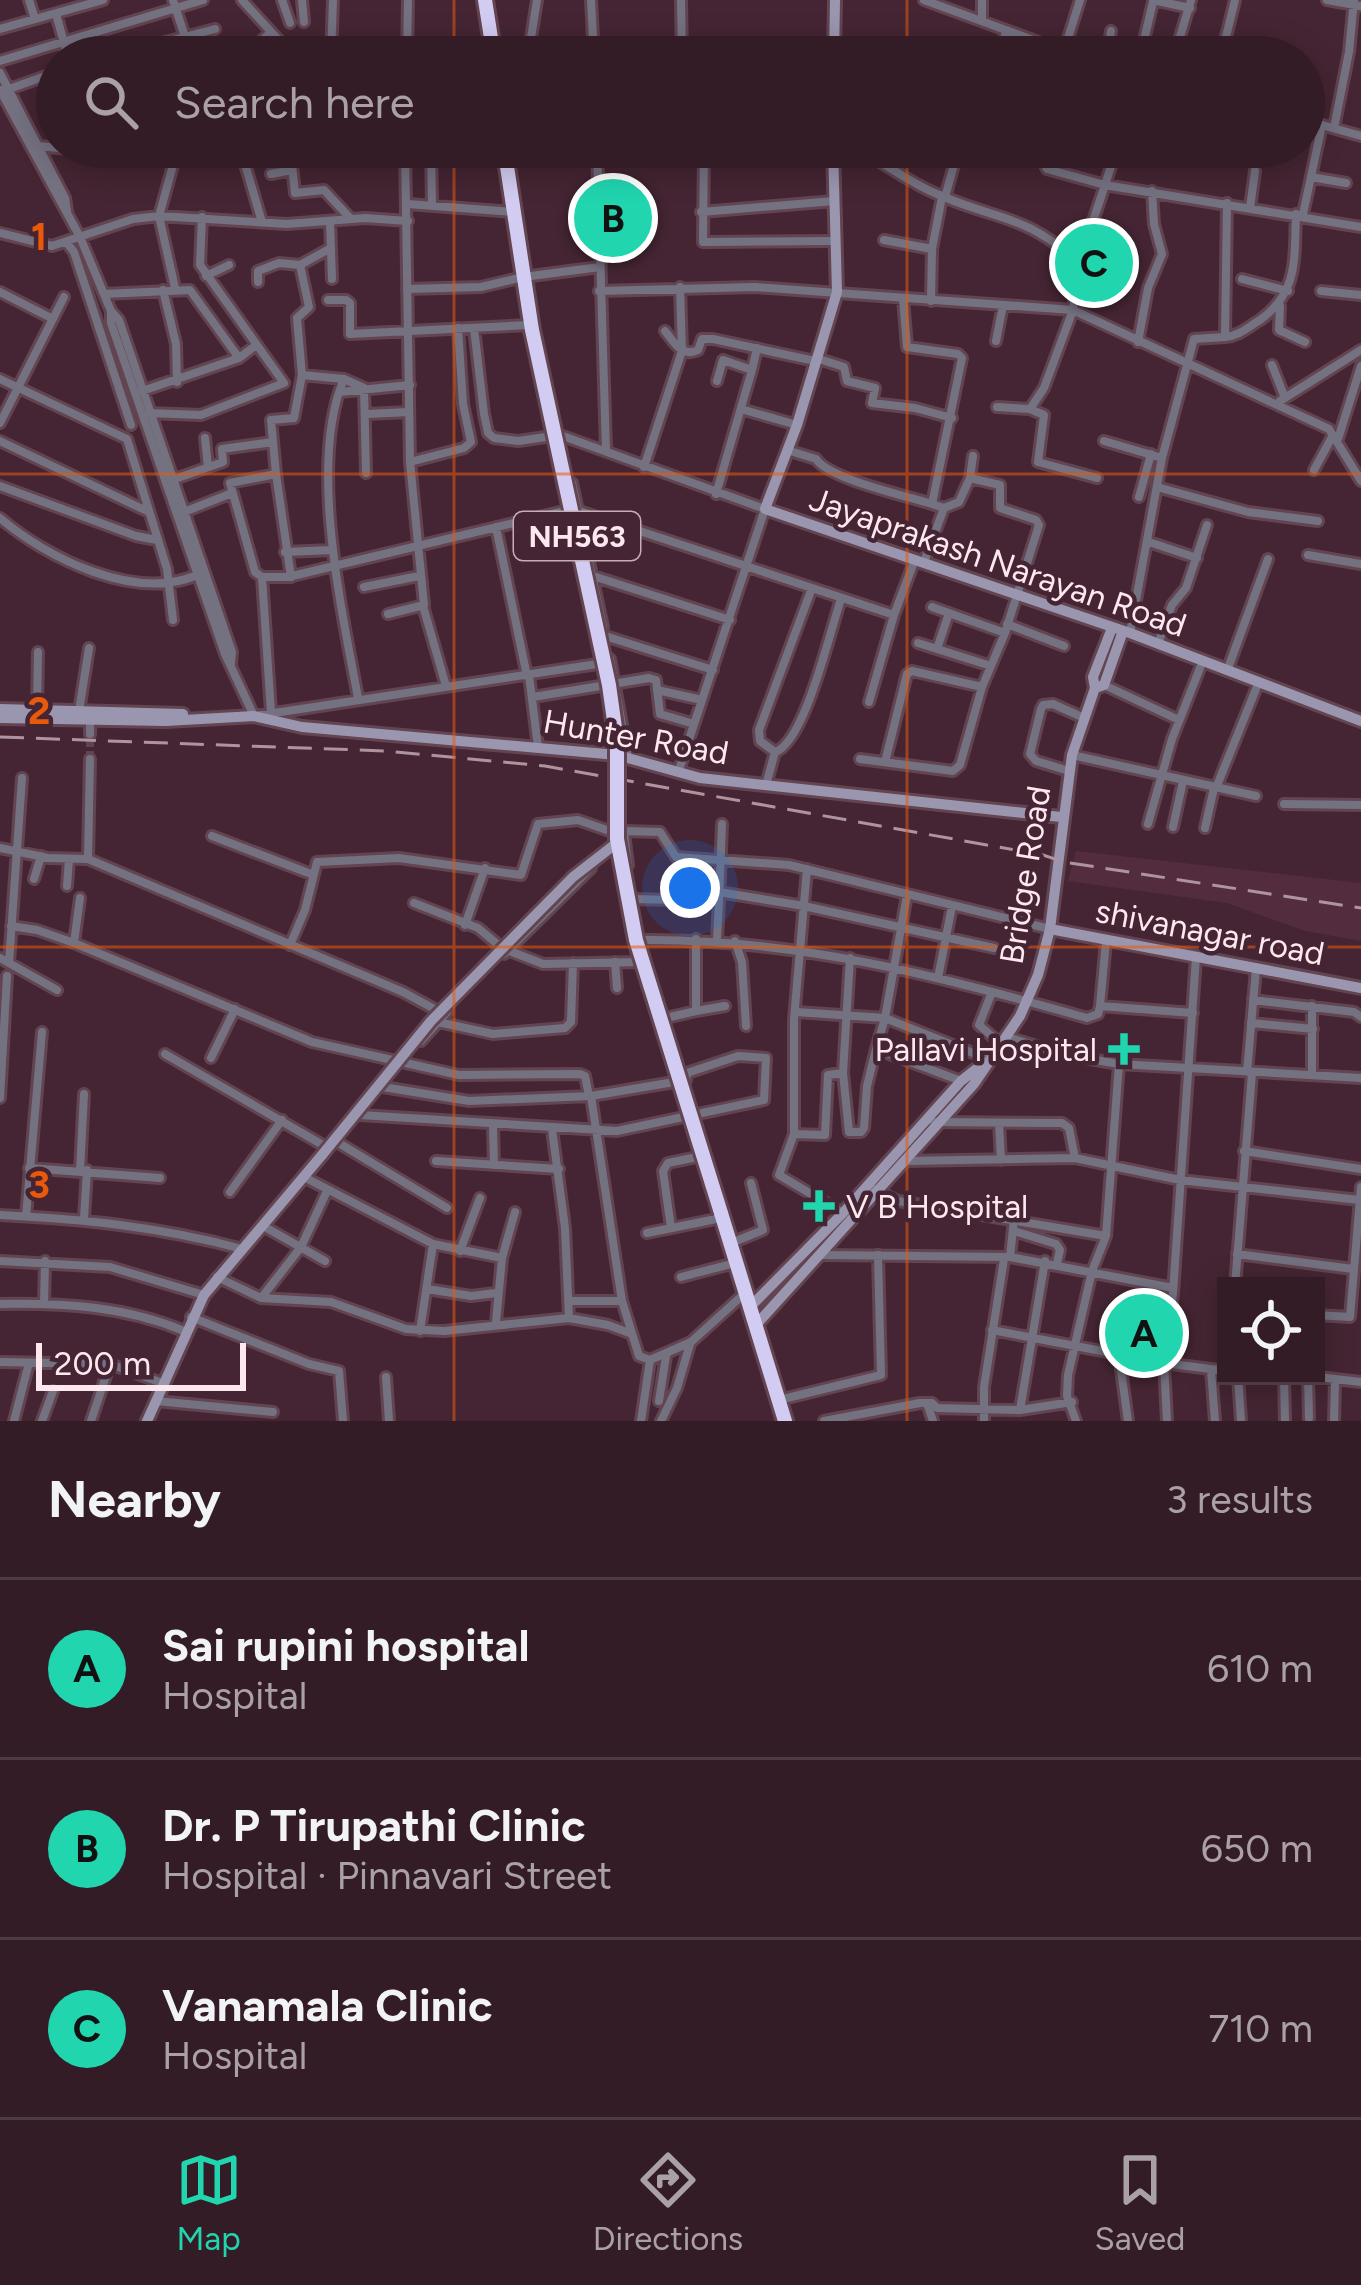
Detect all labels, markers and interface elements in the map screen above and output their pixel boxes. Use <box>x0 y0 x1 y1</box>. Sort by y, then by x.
search box <box>36 36 1325 168</box>
icon: search <box>78 69 144 135</box>
text: Search here <box>174 75 414 129</box>
pin: B <box>574 173 652 263</box>
text: 1 <box>31 213 47 260</box>
pin: C <box>1055 218 1133 308</box>
street label: Jayaprakash Narayan Road <box>805 479 1191 645</box>
road number: NH563 <box>514 512 640 560</box>
text: 2 <box>28 687 50 734</box>
street label: Hunter Road <box>540 702 732 772</box>
street label: Bridge Road <box>992 783 1058 967</box>
your location <box>660 858 720 918</box>
street label: shivanagar road <box>1092 891 1328 973</box>
place label: Pallavi Hospital <box>874 1030 1097 1069</box>
marker: Pallavi Hospital <box>1108 1033 1140 1065</box>
text: 3 <box>28 1161 50 1208</box>
place label: V B Hospital <box>846 1187 1028 1226</box>
marker: V B Hospital <box>803 1190 835 1222</box>
map controls <box>1217 1277 1325 1385</box>
button: locate <box>1217 1277 1325 1385</box>
pin: A <box>1105 1288 1183 1378</box>
scale bar <box>36 1337 246 1390</box>
text: 200 m <box>54 1344 151 1383</box>
text: Nearby <box>48 1469 221 1530</box>
text: 3 results <box>1166 1476 1313 1523</box>
text: Sai rupini hospital <box>162 1618 530 1672</box>
text: A <box>73 1645 101 1692</box>
text: 610 m <box>1207 1645 1313 1692</box>
text: Hospital <box>162 1672 307 1719</box>
text: Dr. P Tirupathi Clinic <box>162 1798 586 1852</box>
text: B <box>75 1825 99 1872</box>
text: 650 m <box>1201 1825 1313 1872</box>
text: Hospital · Pinnavari Street <box>162 1852 612 1899</box>
text: Vanamala Clinic <box>162 1978 493 2032</box>
text: C <box>73 2005 101 2052</box>
text: 710 m <box>1208 2005 1313 2052</box>
text: Hospital <box>162 2032 307 2079</box>
tab: Map <box>176 2147 242 2258</box>
tab: Directions <box>593 2147 743 2258</box>
tab: Saved <box>1094 2147 1185 2258</box>

